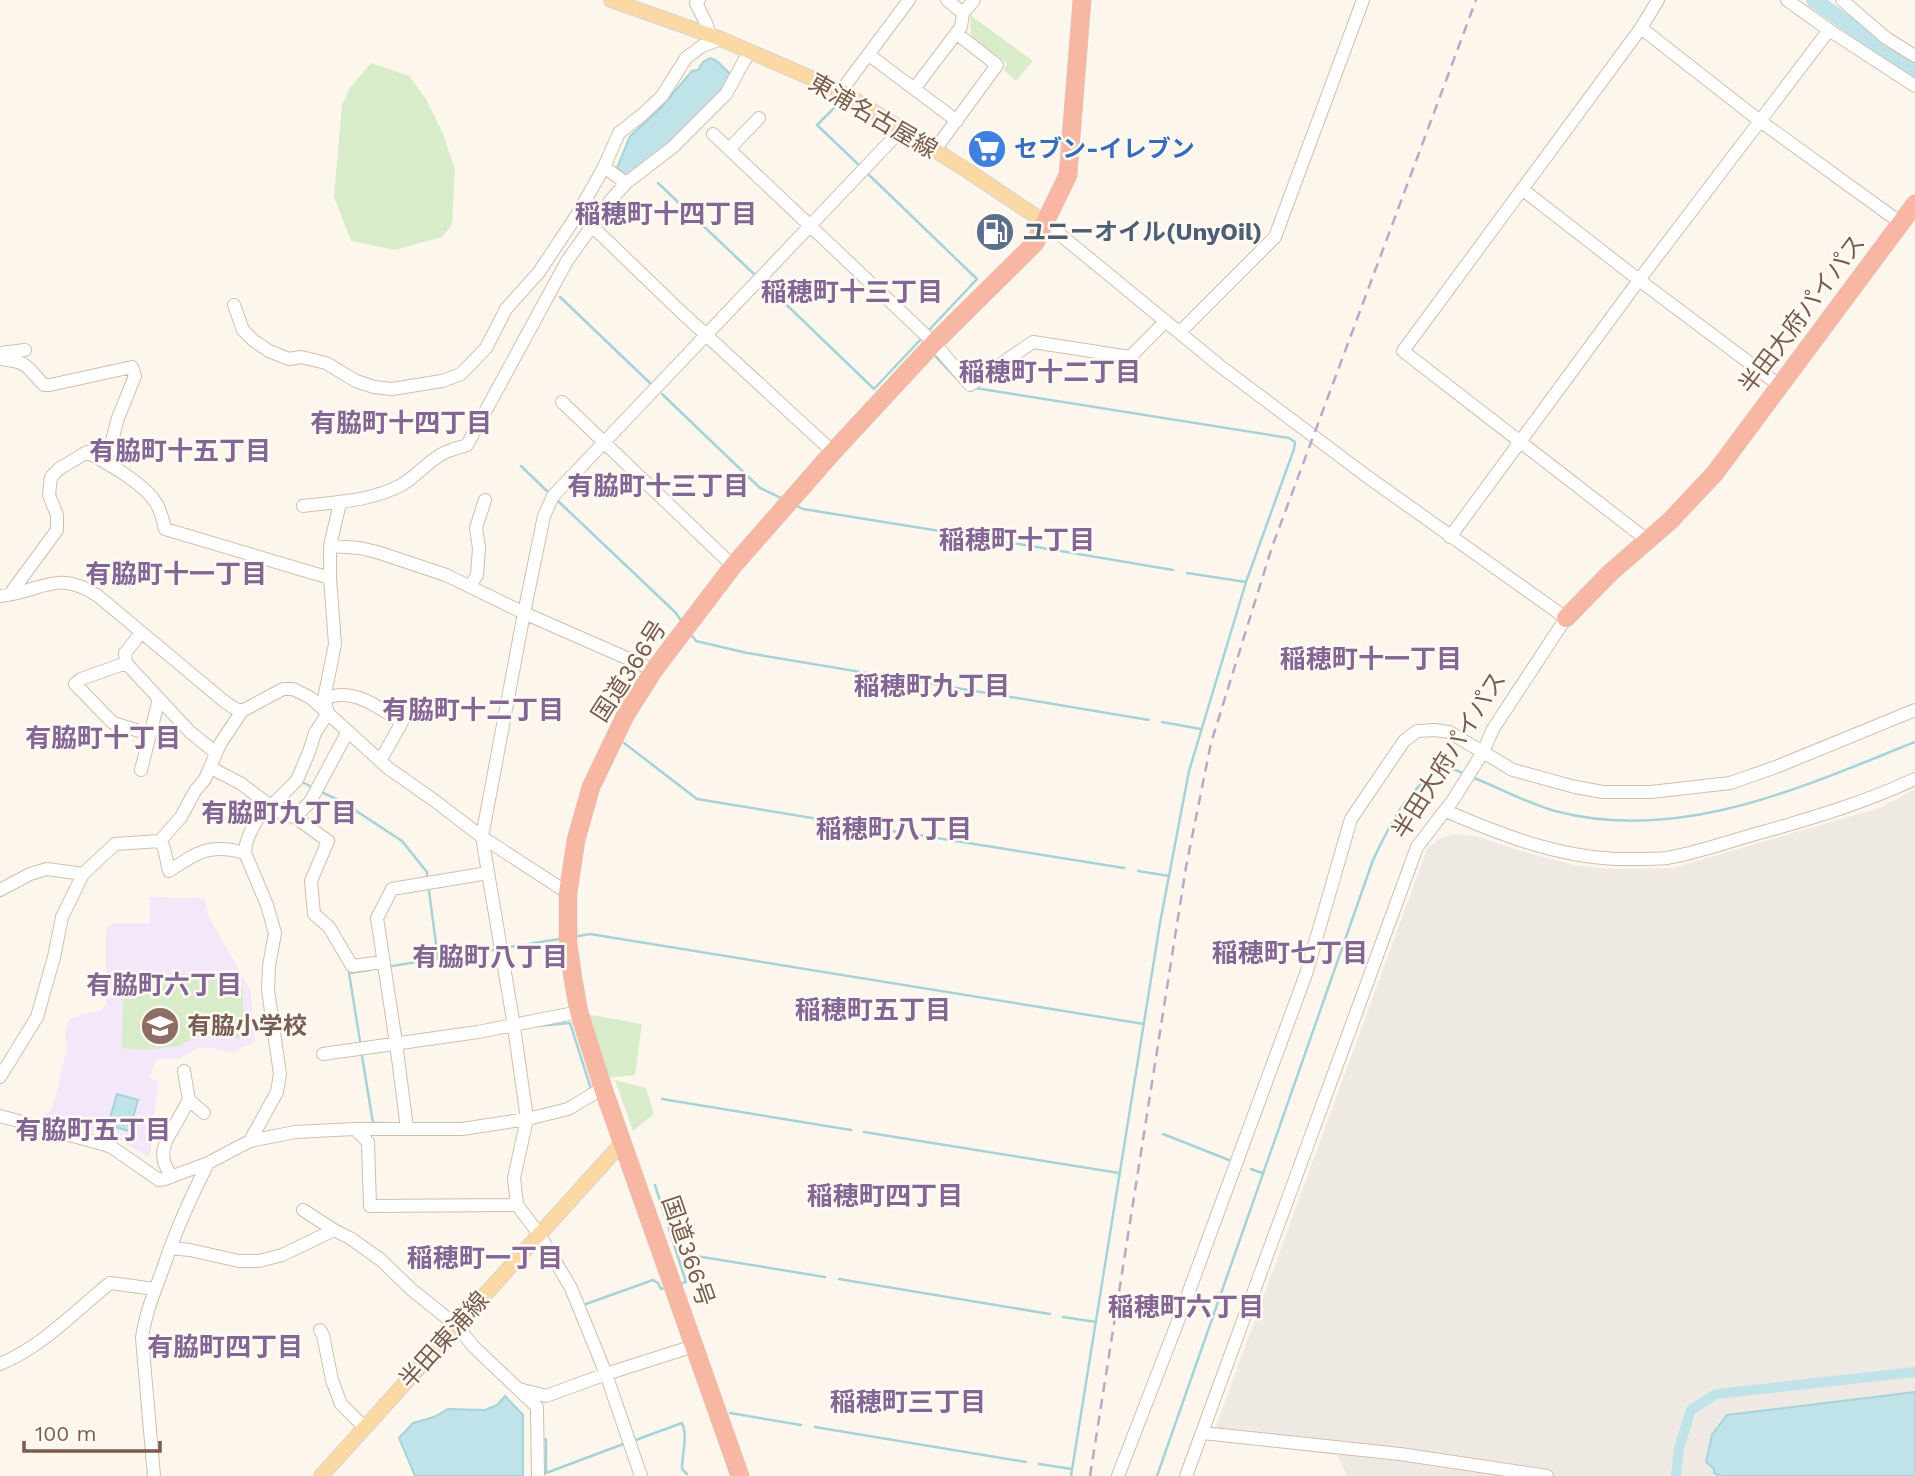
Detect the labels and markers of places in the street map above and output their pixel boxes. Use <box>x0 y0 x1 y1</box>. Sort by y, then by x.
supermarket icon: セブン-イレブン <box>966 128 1008 170</box>
place label: セブン-イレブン <box>1014 135 1195 163</box>
fuel station icon: ユニーオイル(UnyOil) <box>974 211 1016 253</box>
place label: ユニーオイル(UnyOil) <box>1022 218 1262 246</box>
school or university icon: 有脇小学校 <box>139 1005 181 1047</box>
place label: 有脇小学校 <box>187 1012 307 1040</box>

